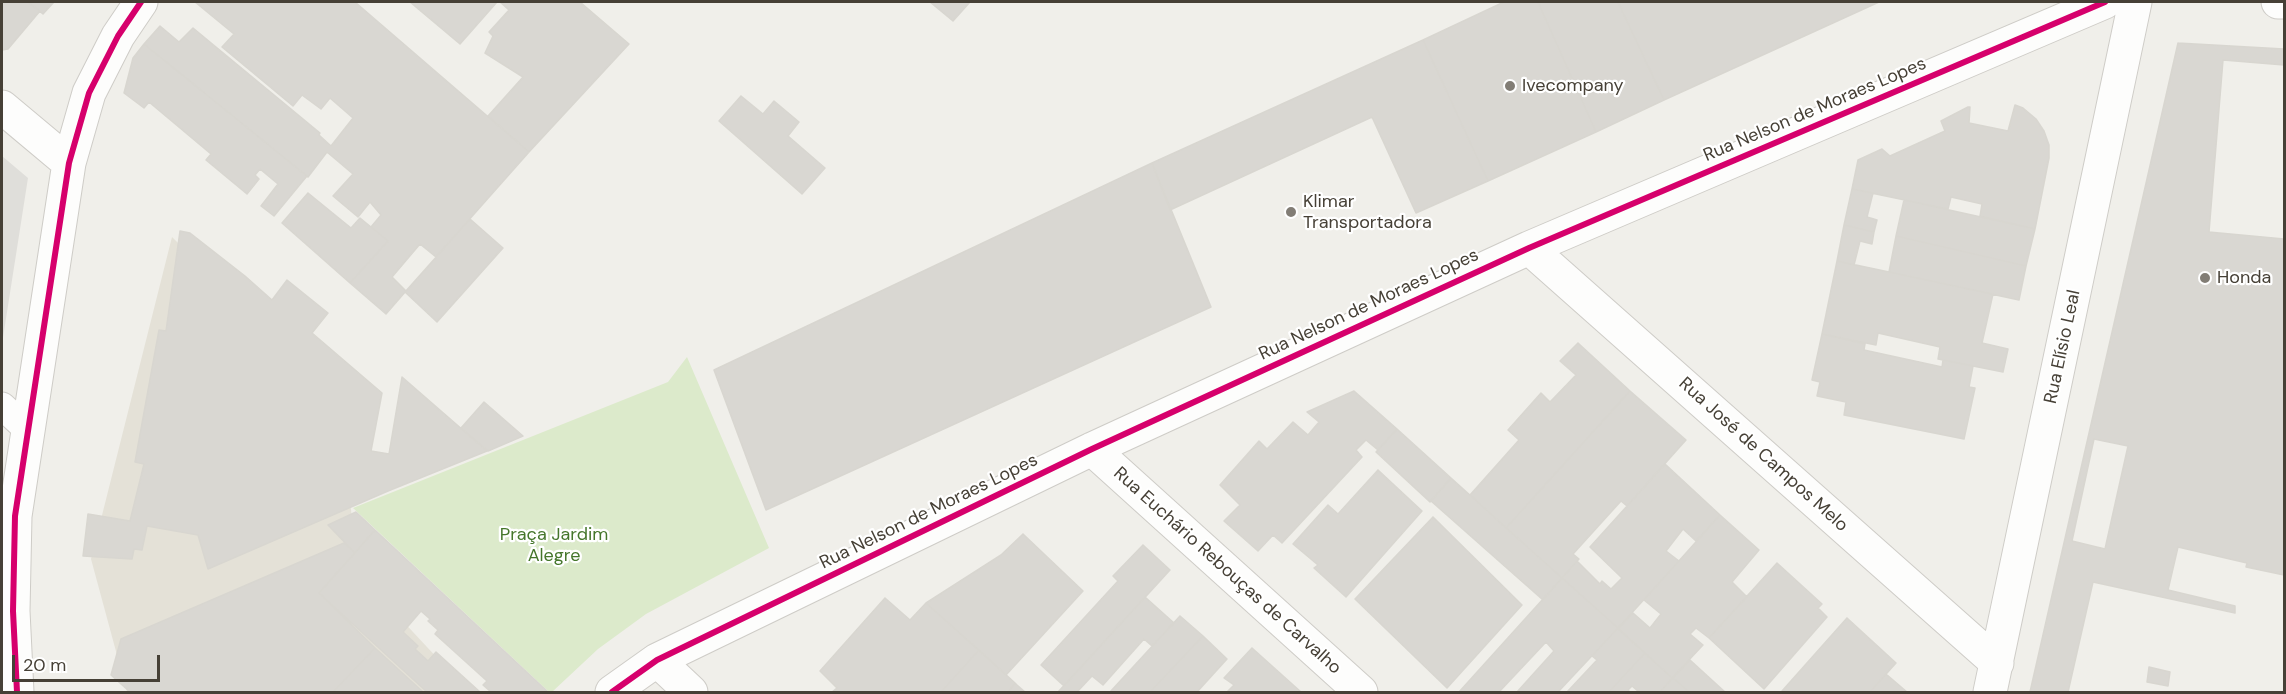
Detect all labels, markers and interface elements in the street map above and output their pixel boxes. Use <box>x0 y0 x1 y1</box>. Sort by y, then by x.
street label: Rua Nelson de Moraes Lopes <box>1700 53 1930 167</box>
place label: Ivecompany <box>1522 75 1624 97</box>
marker: Ivecompany <box>1503 79 1517 93</box>
place label: Klimar Transportadora <box>1303 191 1432 234</box>
marker: Klimar Transportadora <box>1284 205 1298 219</box>
street label: Rua Nelson de Moraes Lopes <box>1256 244 1482 366</box>
place label: Honda <box>2217 267 2271 289</box>
marker: Honda <box>2198 271 2212 285</box>
street label: Rua Elísio Leal <box>2040 288 2086 406</box>
street label: Rua José de Campos Melo <box>1674 373 1852 537</box>
street label: Rua Nelson de Moraes Lopes <box>816 450 1042 574</box>
street label: Rua Euchário Rebouças de Carvalho <box>1109 463 1345 679</box>
park label: Praça Jardim Alegre <box>500 524 608 566</box>
scale bar <box>15 643 164 681</box>
text: 20 m <box>23 653 66 677</box>

